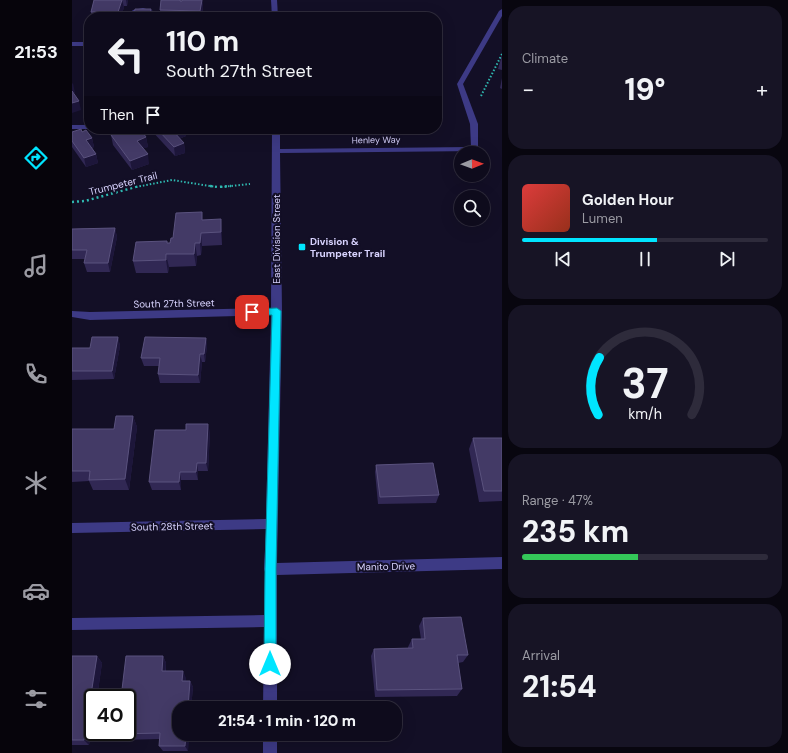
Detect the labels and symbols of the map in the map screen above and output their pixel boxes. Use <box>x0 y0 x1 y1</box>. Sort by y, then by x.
street label: Henley Way <box>352 134 400 146</box>
north arrow <box>454 146 490 182</box>
street label: Trumpeter Trail <box>88 169 159 198</box>
street label: East Division Street <box>270 194 283 284</box>
place label: Division & Trumpeter Trail <box>310 235 386 260</box>
marker: Division & Trumpeter Trail <box>297 242 307 252</box>
pin <box>235 295 269 329</box>
street label: South 27th Street <box>133 296 215 311</box>
street label: South 28th Street <box>131 519 213 534</box>
street label: Manito Drive <box>357 559 415 574</box>
position arrow <box>249 643 291 685</box>
speed limit sign: 40 <box>84 689 136 741</box>

